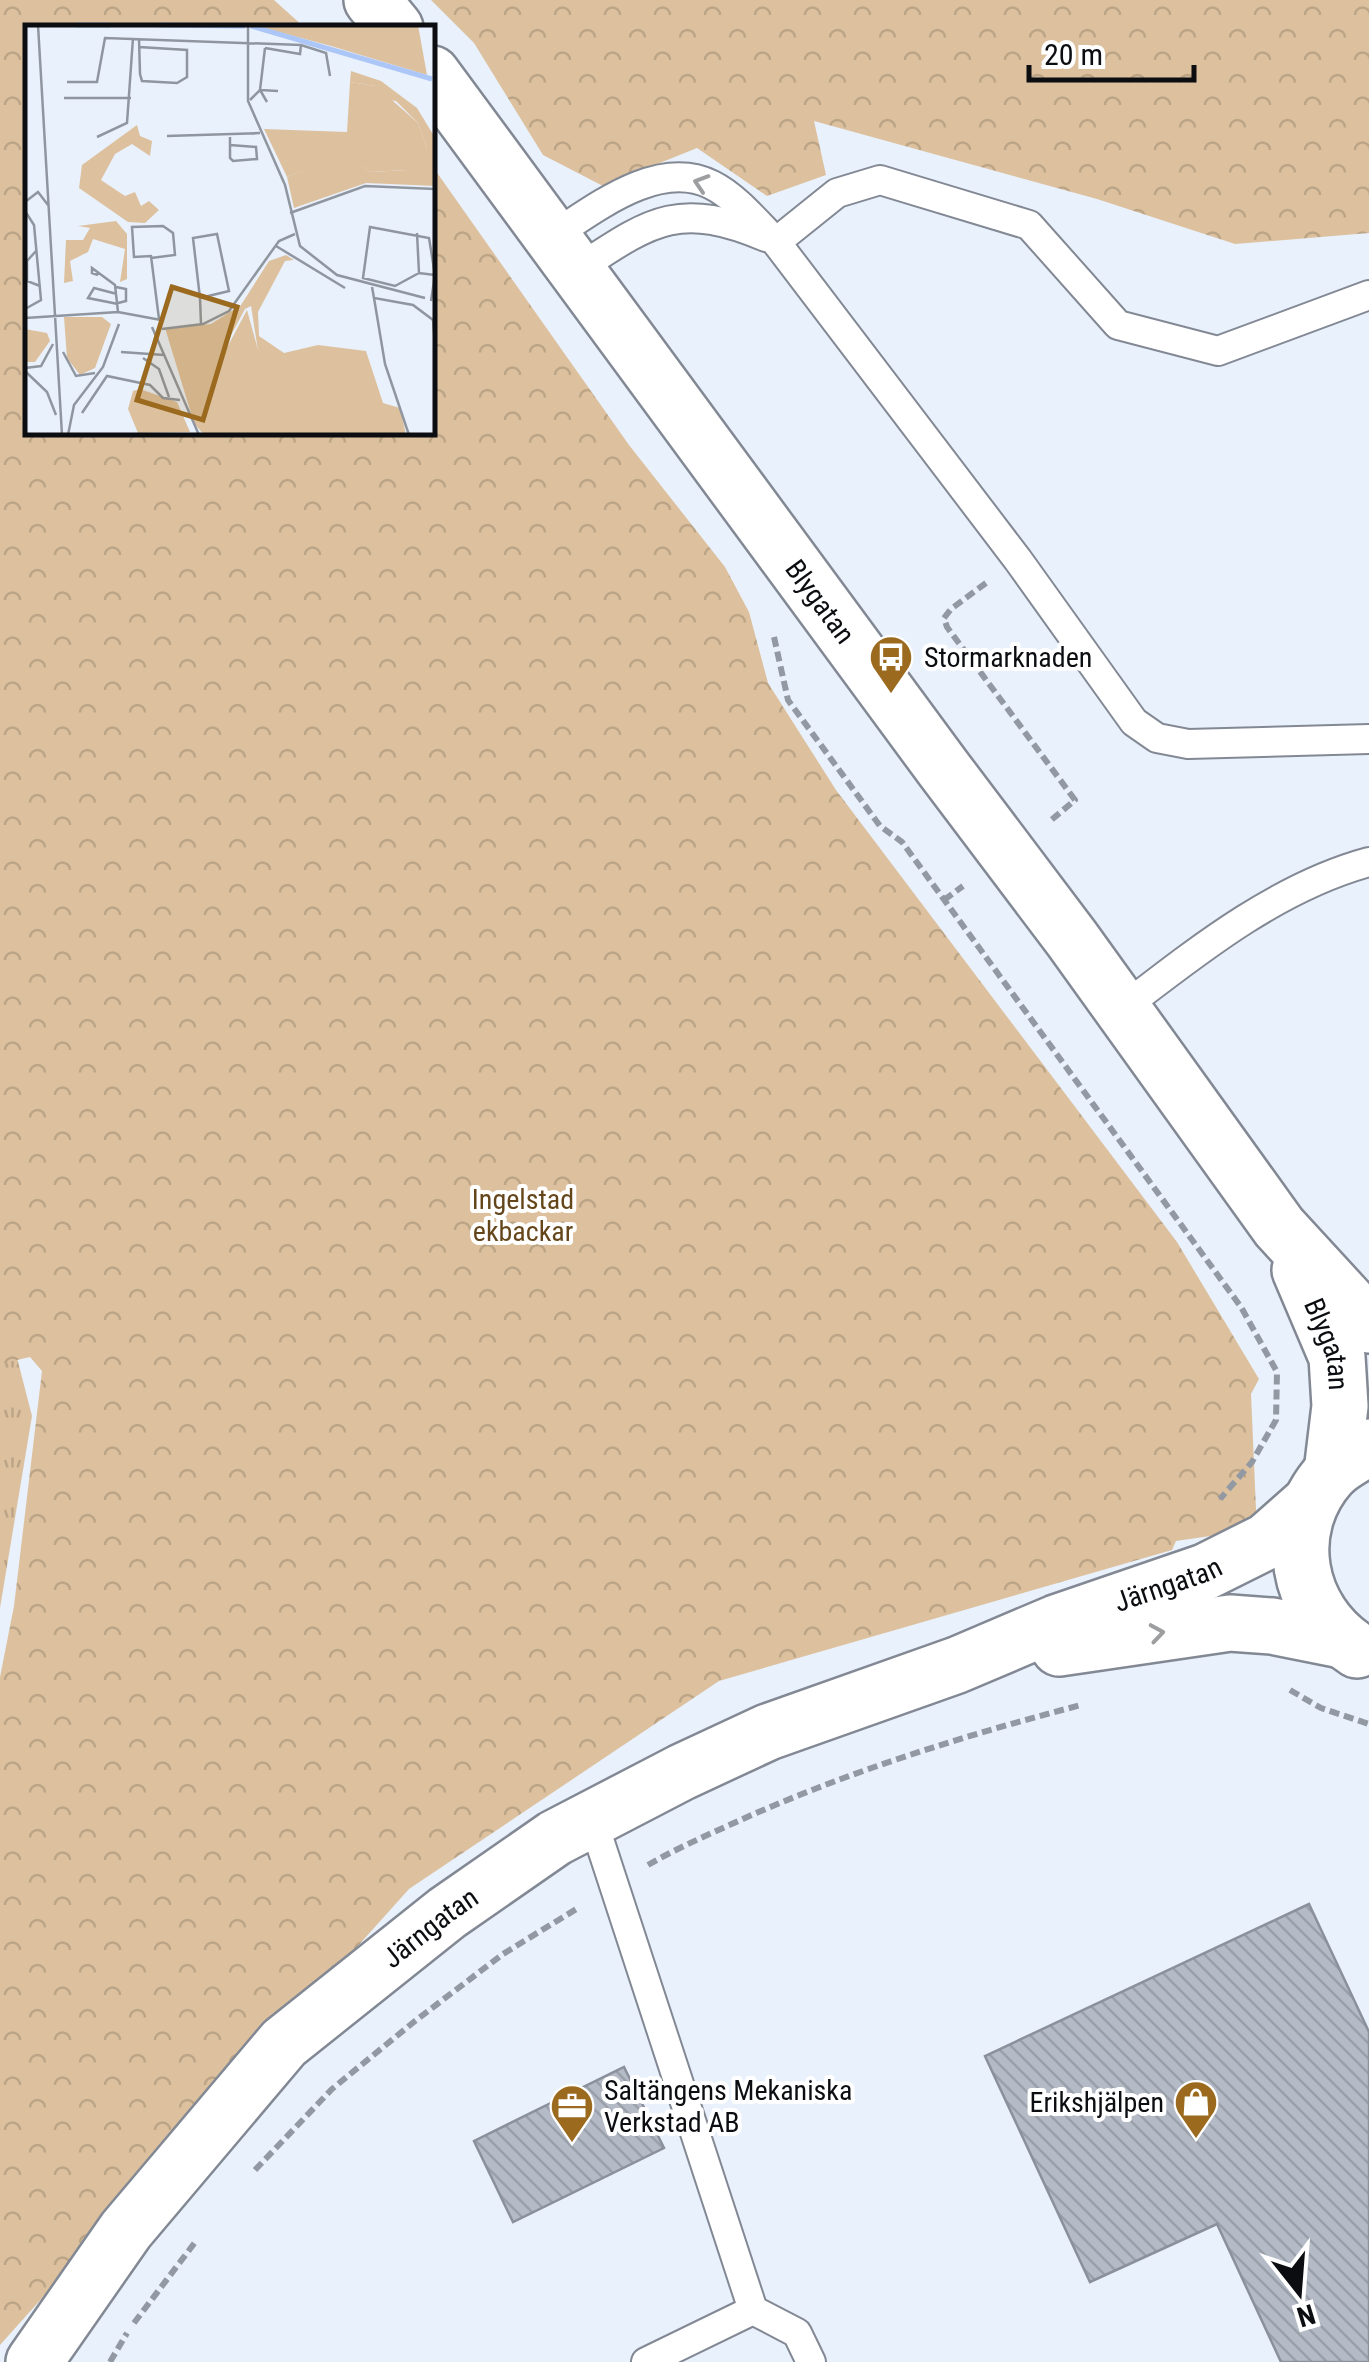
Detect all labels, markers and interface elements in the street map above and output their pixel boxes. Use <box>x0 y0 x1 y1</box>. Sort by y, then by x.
scale bar <box>1029 20 1194 82</box>
inset map <box>25 25 435 435</box>
text: 20 m <box>1044 37 1103 72</box>
one-way arrow <box>693 174 710 195</box>
street label: Blygatan <box>779 553 862 650</box>
bus stop icon: Stormarknaden <box>868 634 914 695</box>
place label: Stormarknaden <box>924 641 1092 674</box>
park label: Ingelstad ekbackar <box>472 1183 574 1248</box>
street label: Blygatan <box>1297 1293 1356 1391</box>
street label: Järngatan <box>1110 1550 1227 1618</box>
one-way arrow <box>1149 1624 1165 1645</box>
street label: Järngatan <box>376 1880 484 1975</box>
place label: Saltängens Mekaniska Verkstad AB <box>604 2074 852 2139</box>
shop icon: Erikshjälpen <box>1173 2079 1219 2140</box>
office icon: Saltängens Mekaniska Verkstad AB <box>549 2083 595 2144</box>
place label: Erikshjälpen <box>1030 2086 1164 2119</box>
north arrow <box>1249 2242 1349 2342</box>
text: N <box>1293 2297 1319 2334</box>

